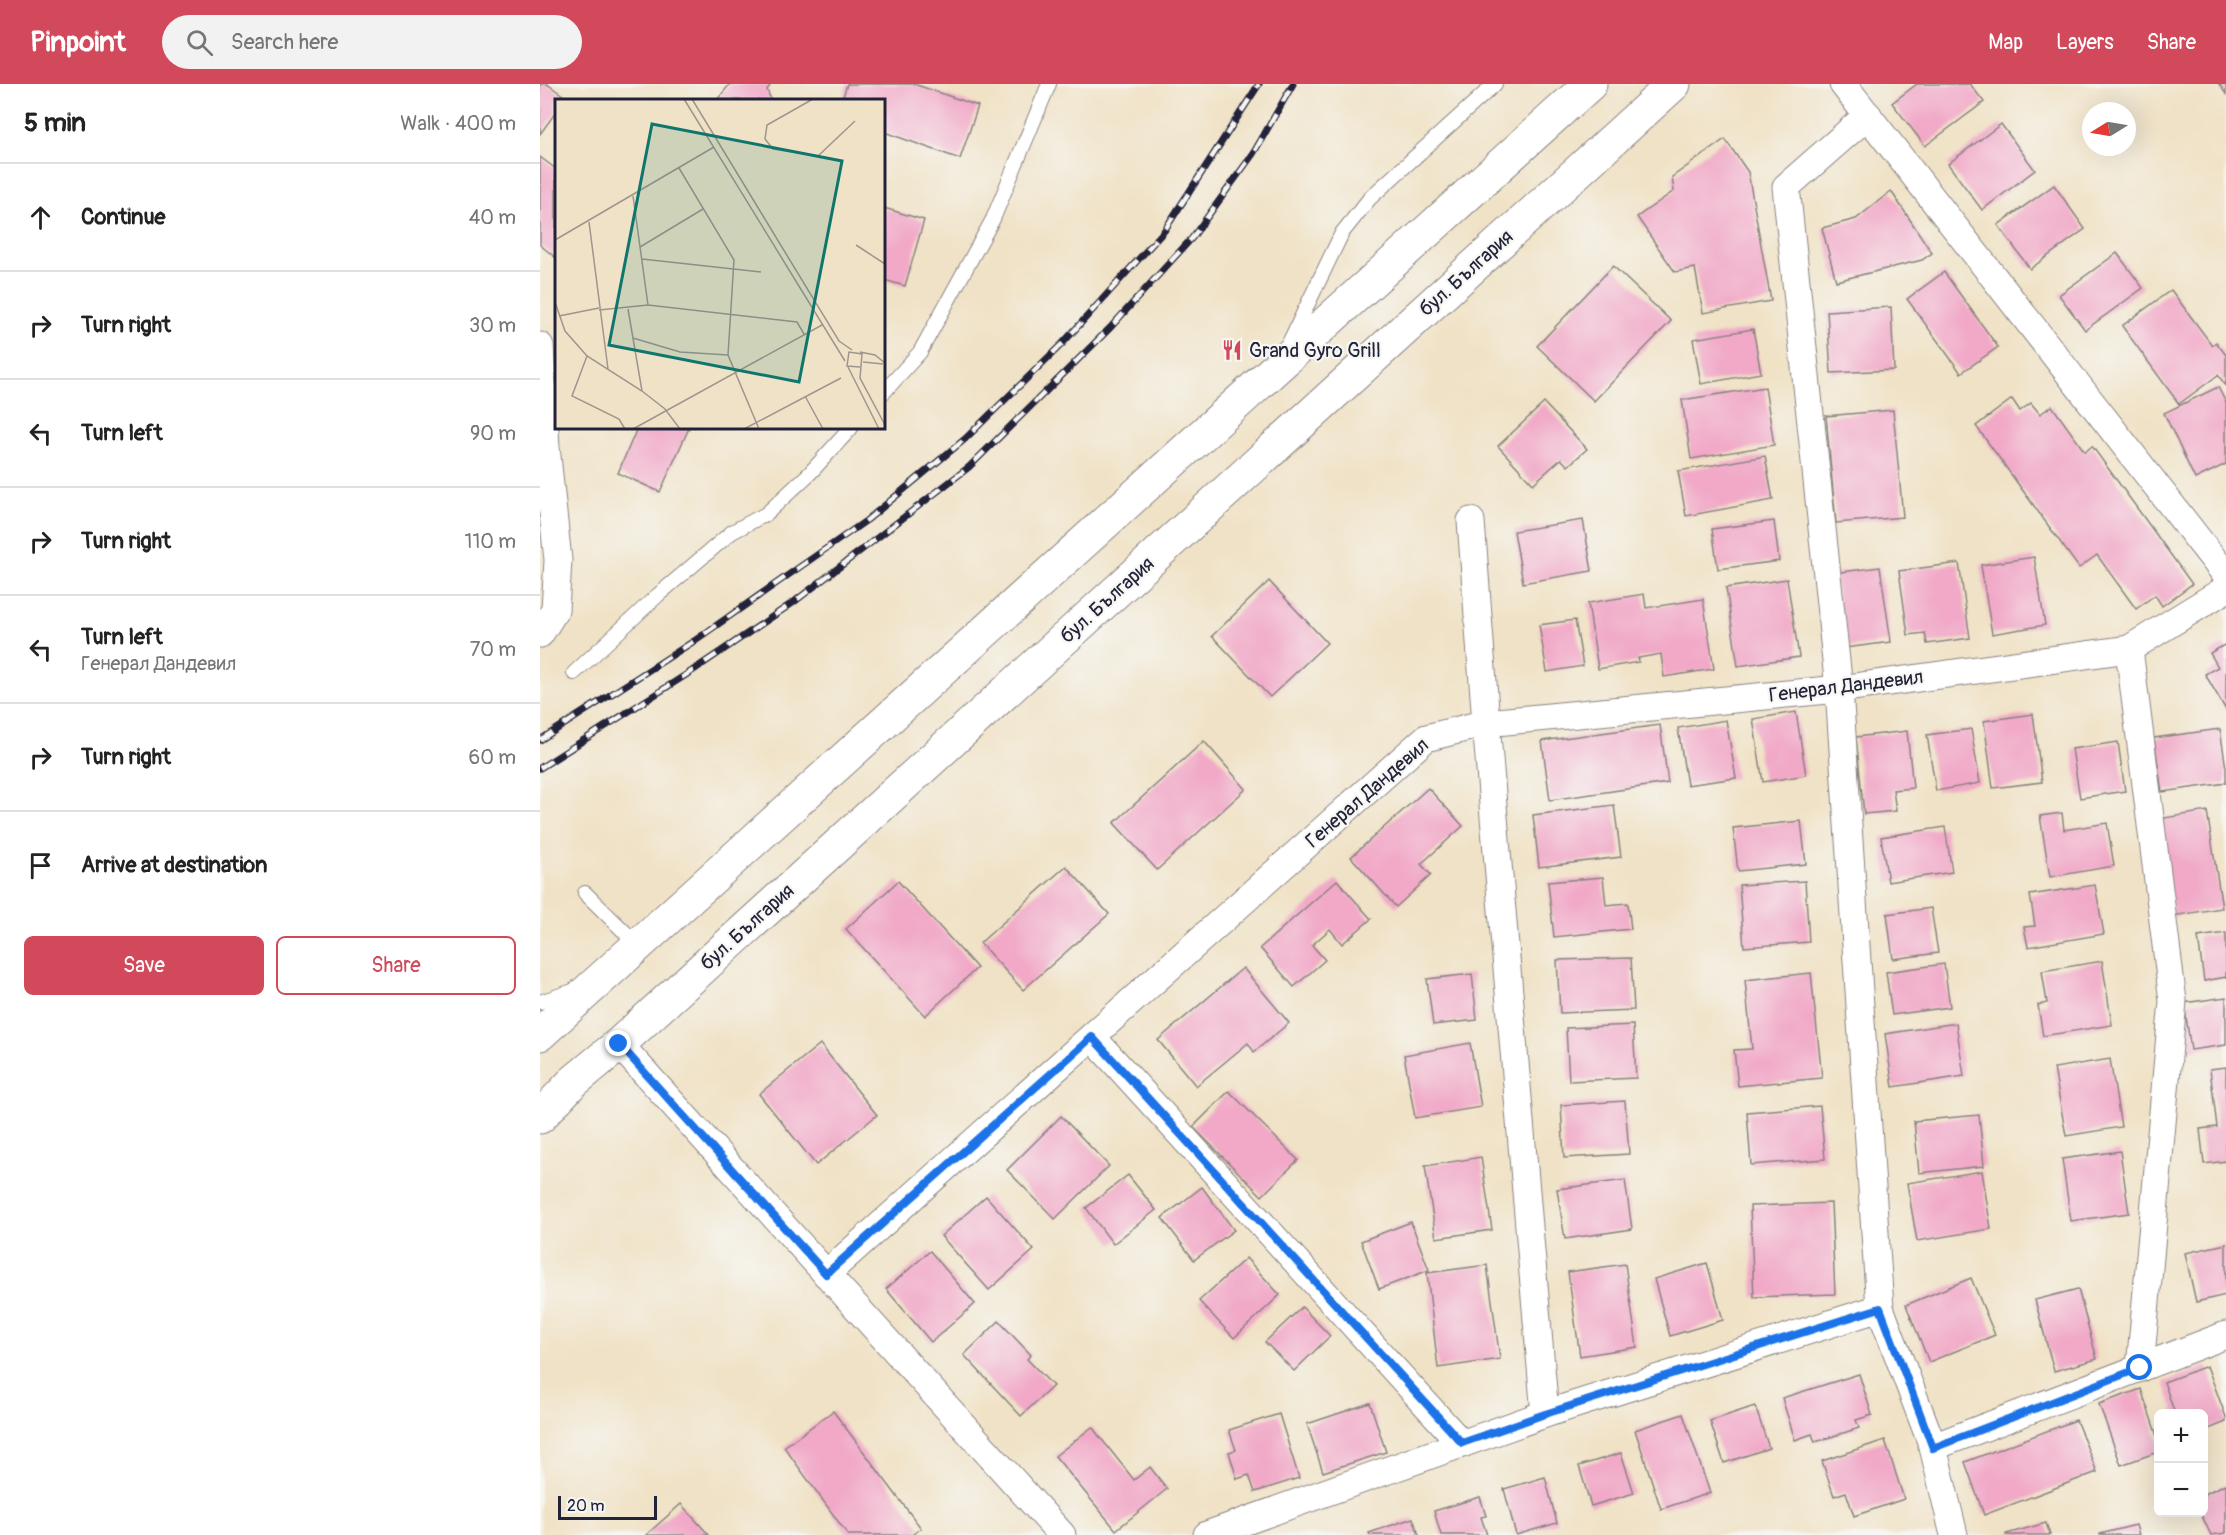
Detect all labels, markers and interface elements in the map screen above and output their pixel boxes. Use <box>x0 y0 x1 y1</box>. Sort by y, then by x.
search box <box>162 15 582 69</box>
text: Pinpoint <box>30 25 126 60</box>
icon: search <box>183 26 216 59</box>
text: Search here <box>231 28 338 56</box>
text: Map <box>1988 29 2023 56</box>
text: Layers <box>2056 29 2114 56</box>
text: Share <box>2147 29 2196 56</box>
inset map <box>555 99 885 429</box>
north arrow <box>2082 102 2136 156</box>
text: 5 min <box>24 107 86 139</box>
text: Walk · 400 m <box>400 111 516 136</box>
icon: ahead <box>24 201 57 234</box>
text: Continue <box>81 203 165 231</box>
text: 40 m <box>469 205 516 230</box>
street label: бул. България <box>1414 224 1518 322</box>
icon: right <box>24 309 57 342</box>
text: Turn right <box>81 311 171 339</box>
text: 30 m <box>469 313 516 338</box>
restaurant icon: Grand Gyro Grill <box>1220 338 1244 362</box>
place label: Grand Gyro Grill <box>1249 338 1381 363</box>
icon: left <box>24 417 57 450</box>
text: Turn left <box>81 419 163 447</box>
text: 90 m <box>470 421 516 446</box>
icon: right <box>24 525 57 558</box>
text: Turn right <box>81 527 171 555</box>
text: 110 m <box>465 529 516 554</box>
street label: бул. България <box>1055 551 1159 649</box>
text: Turn left <box>81 623 163 651</box>
icon: left <box>24 633 57 666</box>
text: 70 m <box>470 637 516 662</box>
text: Генерал Дандевил <box>81 651 236 676</box>
street label: Генерал Дандевил <box>1767 664 1925 708</box>
street label: Генерал Дандевил <box>1300 733 1434 853</box>
icon: right <box>24 741 57 774</box>
text: Turn right <box>81 743 171 771</box>
text: 60 m <box>469 745 516 770</box>
icon: arrive <box>24 849 57 882</box>
text: Arrive at destination <box>81 851 267 879</box>
street label: бул. България <box>695 878 799 976</box>
button: Save <box>24 936 264 995</box>
button: Share <box>276 936 516 995</box>
route end <box>605 1030 631 1056</box>
route start <box>2126 1354 2152 1380</box>
map controls <box>2154 1409 2208 1517</box>
button: + <box>2154 1409 2208 1463</box>
button: − <box>2154 1463 2208 1517</box>
scale bar <box>558 1493 657 1520</box>
text: 20 m <box>567 1496 605 1516</box>

